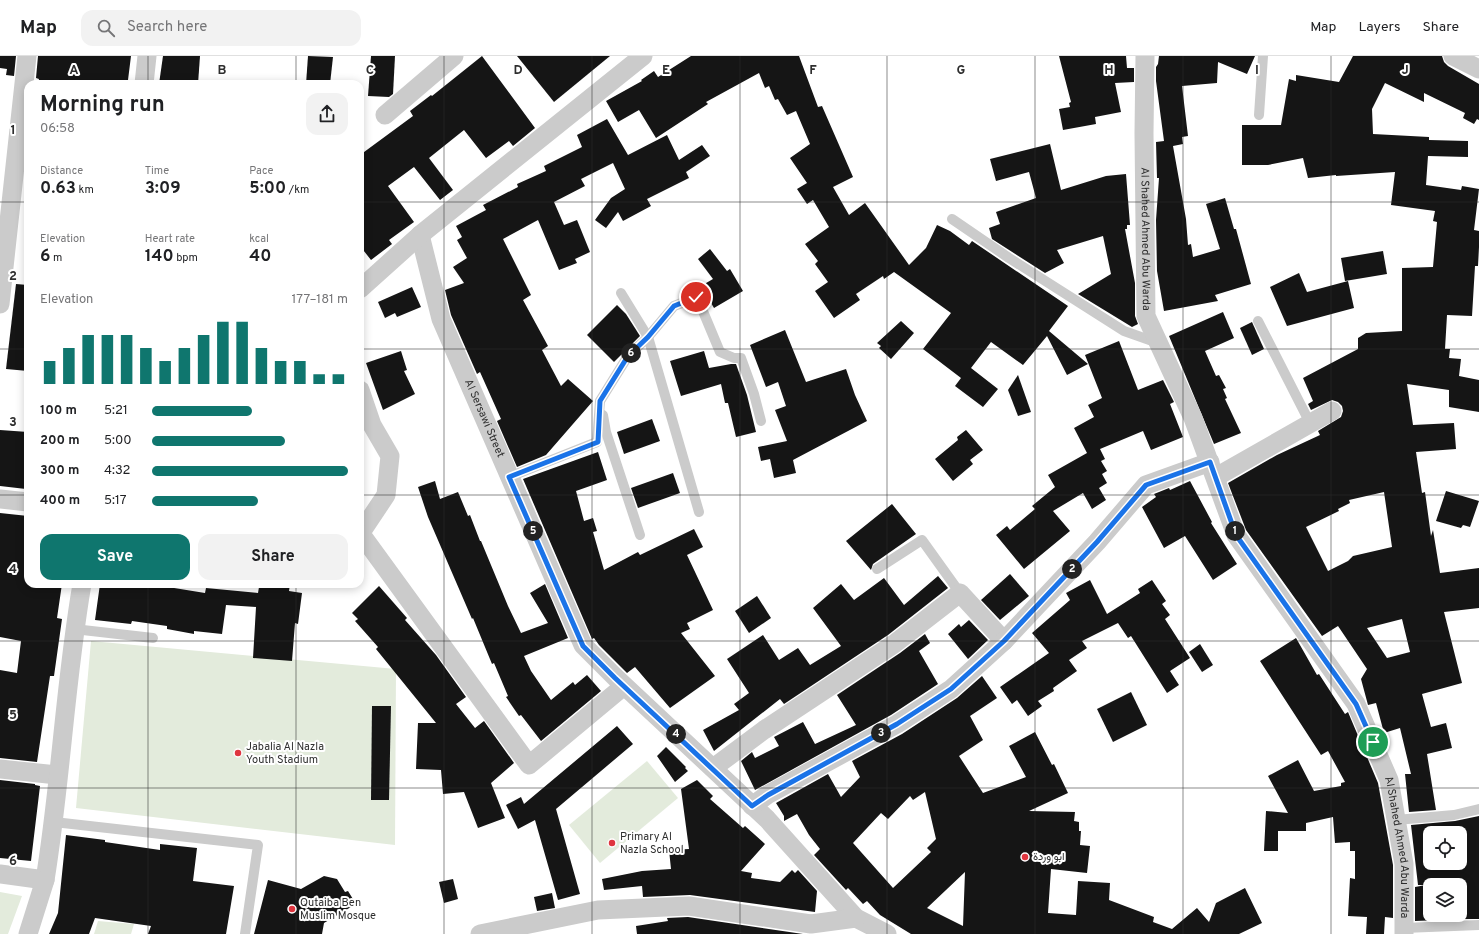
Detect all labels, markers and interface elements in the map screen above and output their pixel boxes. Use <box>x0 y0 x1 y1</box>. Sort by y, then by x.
search box <box>81 10 361 46</box>
text: Map <box>20 16 57 40</box>
icon: search <box>95 17 117 39</box>
text: Search here <box>127 18 207 37</box>
text: Map <box>1310 19 1336 36</box>
text: Layers <box>1358 19 1400 36</box>
text: Share <box>1422 19 1459 36</box>
text: A <box>69 63 79 79</box>
text: B <box>218 63 227 79</box>
text: C <box>366 63 374 79</box>
text: D <box>513 63 523 79</box>
text: E <box>662 63 670 79</box>
text: F <box>809 63 817 79</box>
text: G <box>957 63 966 79</box>
text: H <box>1104 63 1114 79</box>
text: I <box>1255 63 1259 79</box>
text: J <box>1401 63 1409 79</box>
text: Morning run <box>40 92 165 119</box>
button: share <box>306 93 348 135</box>
text: 06:58 <box>40 121 75 137</box>
text: 1 <box>10 123 16 139</box>
text: Distance <box>40 164 83 178</box>
text: Time <box>145 164 169 178</box>
text: Pace <box>249 164 274 178</box>
street label: Al Shahed Ahmed Abu Warda <box>1137 167 1153 311</box>
text: 0.63 <box>40 178 76 200</box>
text: 3:09 <box>145 178 181 200</box>
text: 5:00 <box>249 178 286 200</box>
text: km <box>76 183 94 197</box>
text: /km <box>286 183 309 197</box>
text: Elevation <box>40 232 85 246</box>
text: Heart rate <box>145 232 195 246</box>
text: kcal <box>249 232 269 246</box>
text: 6 <box>40 246 50 268</box>
text: 140 <box>145 246 174 268</box>
text: 40 <box>249 246 271 268</box>
text: m <box>50 251 62 265</box>
text: bpm <box>174 251 198 265</box>
text: 2 <box>9 269 17 285</box>
pin <box>679 280 713 314</box>
icon: check <box>685 286 707 308</box>
text: Elevation <box>40 292 93 308</box>
text: 177–181 m <box>292 292 348 308</box>
pin: 6 <box>621 343 641 363</box>
text: 6 <box>628 346 634 360</box>
street label: Al Sersawi Street <box>461 377 507 460</box>
text: 100 m <box>40 403 77 419</box>
text: 5:21 <box>104 403 128 419</box>
text: 3 <box>9 415 17 431</box>
text: 200 m <box>40 433 80 449</box>
text: 5:00 <box>104 433 132 449</box>
text: 300 m <box>40 463 79 479</box>
text: 4:32 <box>104 463 131 479</box>
text: 400 m <box>40 493 80 509</box>
text: 5:17 <box>104 493 127 509</box>
pin: 5 <box>523 521 543 541</box>
pin: 1 <box>1225 521 1245 541</box>
text: 5 <box>530 524 536 538</box>
text: 1 <box>1233 524 1237 538</box>
button: Save <box>40 534 190 580</box>
button: Share <box>198 534 348 580</box>
pin: 2 <box>1062 559 1082 579</box>
text: 4 <box>9 562 17 578</box>
text: 2 <box>1069 562 1075 576</box>
text: 5 <box>9 708 17 724</box>
pin: 3 <box>871 723 891 743</box>
pin: 4 <box>666 724 686 744</box>
pin <box>1356 725 1390 759</box>
text: 3 <box>878 726 884 740</box>
text: 4 <box>672 727 680 741</box>
icon: arrive <box>1362 731 1384 753</box>
place label: Jabalia Al Nazla Youth Stadium <box>246 740 324 767</box>
marker: Jabalia Al Nazla Youth Stadium <box>233 748 243 758</box>
street label: Al Shahed Ahmed Abu Warda <box>1381 774 1411 918</box>
map controls <box>1423 826 1467 922</box>
button: locate <box>1423 826 1467 870</box>
place label: Primary Al Nazla School <box>620 830 684 857</box>
marker: Primary Al Nazla School <box>607 838 617 848</box>
place label: ابو وردة <box>1033 850 1064 864</box>
marker: ابو وردة <box>1020 852 1030 862</box>
text: 6 <box>9 854 17 870</box>
button: layers <box>1423 878 1467 922</box>
place label: Qutaiba Ben Muslim Mosque <box>300 896 376 923</box>
marker: Qutaiba Ben Muslim Mosque <box>287 904 297 914</box>

